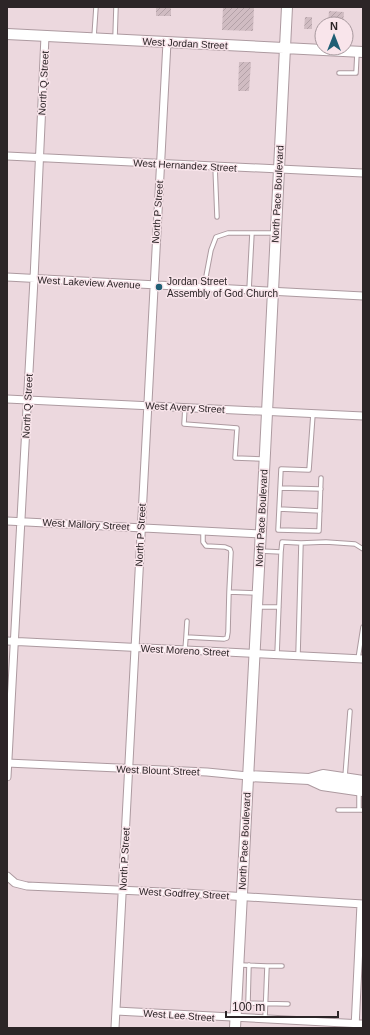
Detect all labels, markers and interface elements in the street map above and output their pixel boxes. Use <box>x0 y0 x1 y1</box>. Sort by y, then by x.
north arrow <box>314 16 354 56</box>
text: N <box>330 20 338 32</box>
street label: West Jordan Street <box>142 36 228 51</box>
street label: North Q Street <box>36 50 51 116</box>
street label: North Pace Boulevard <box>269 145 286 243</box>
street label: West Hernandez Street <box>133 157 237 174</box>
street label: North P Street <box>150 180 165 244</box>
street label: West Lakeview Avenue <box>37 274 141 291</box>
place label: Jordan Street Assembly of God Church <box>167 276 278 299</box>
marker: Jordan Street Assembly of God Church <box>154 282 164 292</box>
street label: North Q Street <box>20 373 35 439</box>
street label: West Avery Street <box>145 400 225 415</box>
street label: North Pace Boulevard <box>253 469 270 567</box>
street label: North P Street <box>133 503 148 567</box>
street label: West Mallory Street <box>42 517 130 532</box>
street label: West Moreno Street <box>140 643 230 658</box>
street label: West Blount Street <box>116 764 200 777</box>
street label: North Pace Boulevard <box>236 792 253 890</box>
street label: North P Street <box>117 827 132 891</box>
street label: West Godfrey Street <box>139 886 230 901</box>
scale bar <box>226 993 338 1019</box>
text: 100 m <box>232 1000 265 1014</box>
street label: West Lee Street <box>143 1008 215 1023</box>

